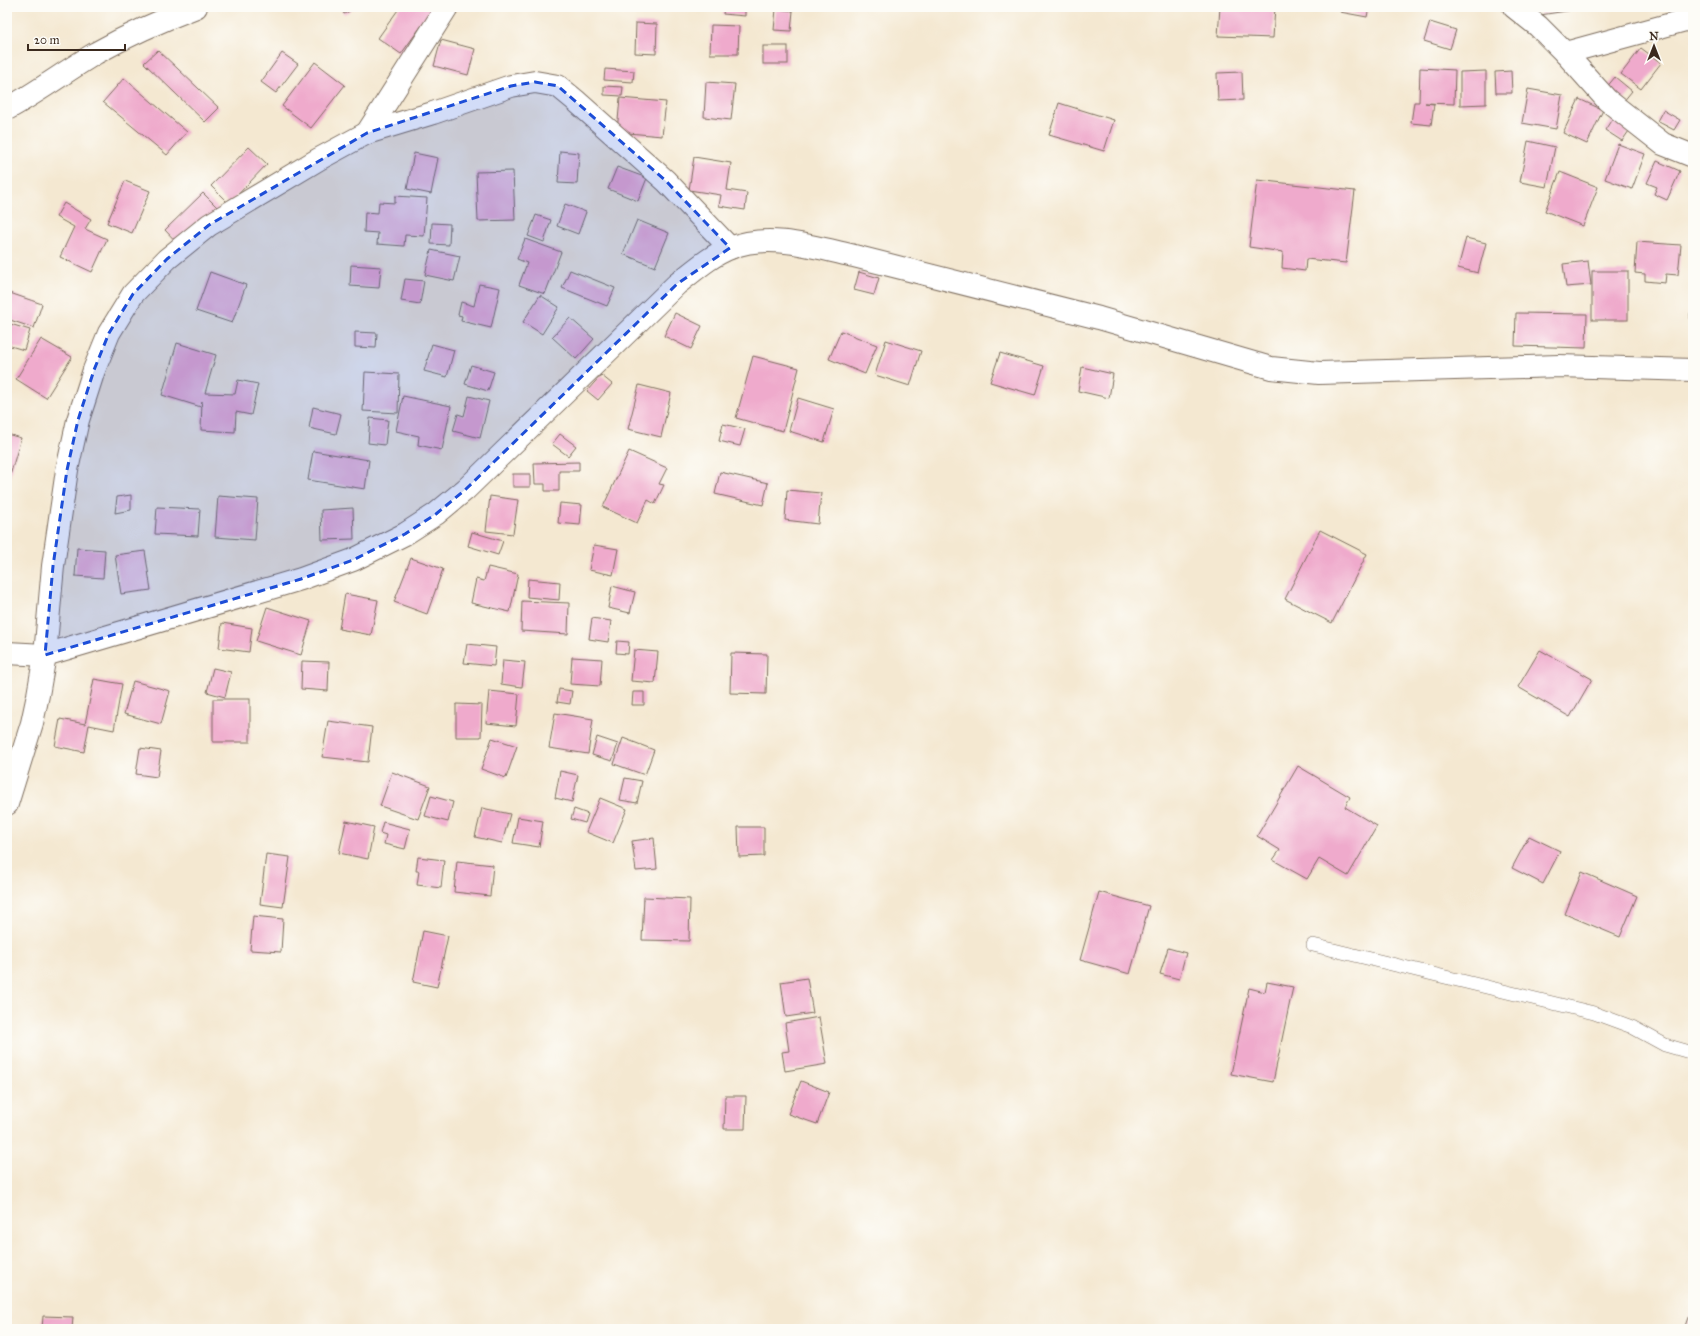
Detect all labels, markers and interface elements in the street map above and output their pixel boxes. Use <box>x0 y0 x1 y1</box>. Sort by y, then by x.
scale bar <box>28 26 125 52</box>
north arrow <box>1634 26 1674 66</box>
text: N <box>1649 30 1659 43</box>
text: 20 m <box>34 33 60 47</box>

